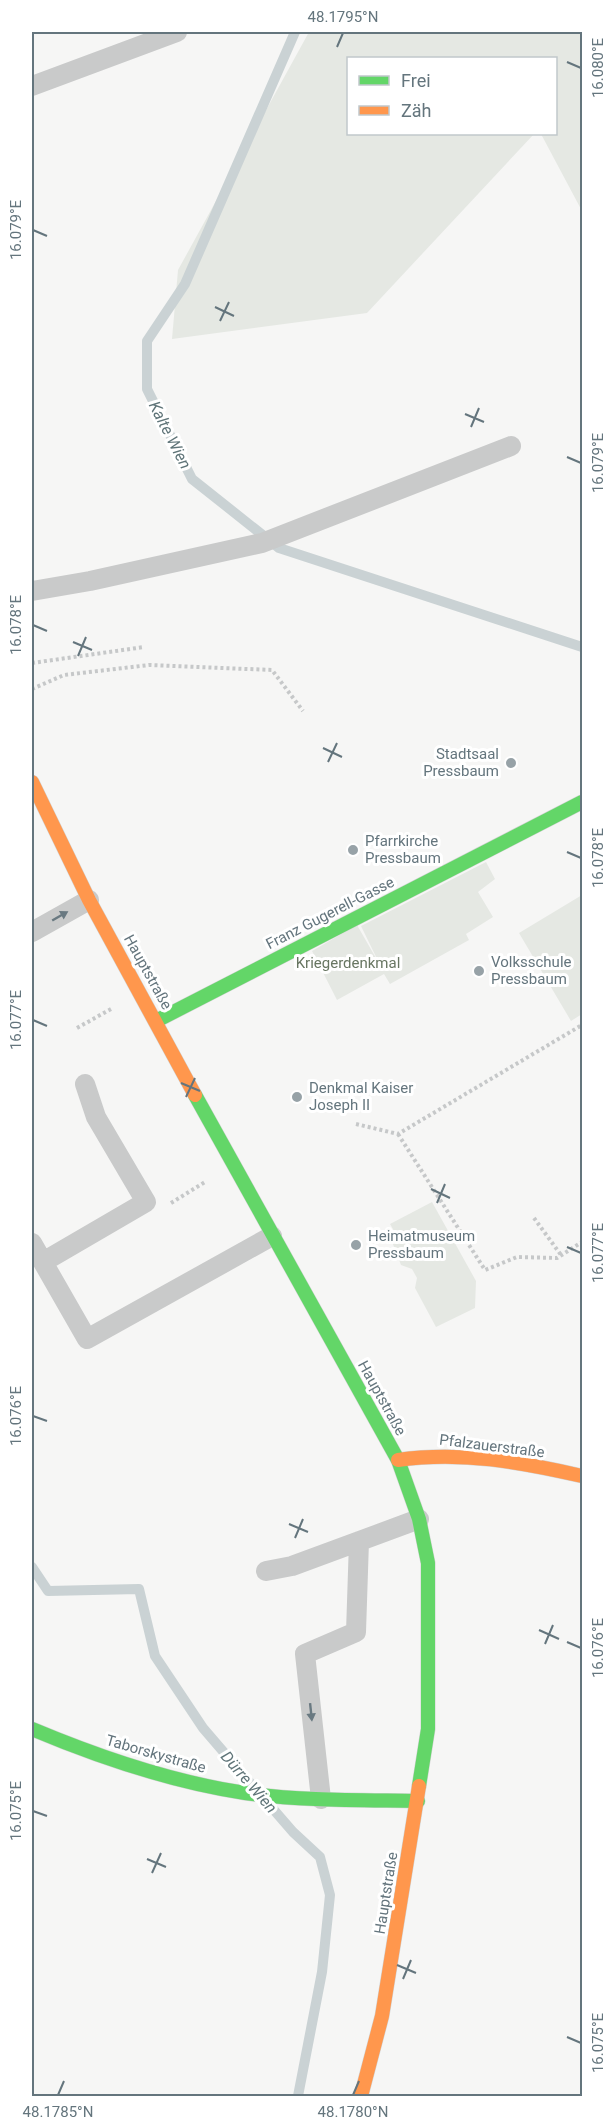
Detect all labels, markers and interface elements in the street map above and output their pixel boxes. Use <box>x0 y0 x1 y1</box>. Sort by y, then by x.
text: 48.1795°N <box>308 8 378 26</box>
text: 16.080°E <box>589 37 607 98</box>
legend <box>347 57 557 135</box>
text: Frei <box>401 70 431 91</box>
text: Zäh <box>401 100 432 121</box>
text: 16.079°E <box>7 199 25 260</box>
water label: Kalte Wien <box>145 398 195 472</box>
text: 16.079°E <box>589 432 607 493</box>
text: 16.078°E <box>7 594 25 655</box>
place label: Stadtsaal Pressbaum <box>423 745 499 780</box>
marker: Stadtsaal Pressbaum <box>504 756 518 770</box>
text: 16.078°E <box>589 827 607 888</box>
place label: Pfarrkirche Pressbaum <box>365 832 441 867</box>
marker: Pfarrkirche Pressbaum <box>346 843 360 857</box>
street label: Franz Gugerell-Gasse <box>263 873 397 953</box>
one-way arrow <box>52 911 69 921</box>
street label: Hauptstraße <box>120 931 176 1013</box>
place label: Volksschule Pressbaum <box>491 953 572 988</box>
park label: Kriegerdenkmal <box>296 954 400 972</box>
marker: Volksschule Pressbaum <box>472 964 486 978</box>
text: 16.077°E <box>7 989 25 1050</box>
place label: Denkmal Kaiser Joseph II <box>309 1079 413 1114</box>
marker: Denkmal Kaiser Joseph II <box>290 1090 304 1104</box>
text: 16.077°E <box>589 1222 607 1283</box>
place label: Heimatmuseum Pressbaum <box>368 1227 475 1262</box>
marker: Heimatmuseum Pressbaum <box>349 1238 363 1252</box>
street label: Hauptstraße <box>354 1357 410 1439</box>
text: 16.076°E <box>7 1385 25 1446</box>
street label: Pfalzauerstraße <box>438 1431 546 1461</box>
text: 16.076°E <box>589 1617 607 1678</box>
one-way arrow <box>307 1703 316 1722</box>
street label: Taborskystraße <box>104 1731 208 1777</box>
water label: Dürre Wien <box>217 1747 281 1817</box>
text: 16.075°E <box>7 1780 25 1841</box>
street label: Hauptstraße <box>371 1851 401 1935</box>
text: 16.075°E <box>589 2012 607 2073</box>
text: 48.1785°N <box>23 2103 93 2121</box>
text: 48.1780°N <box>318 2103 388 2121</box>

